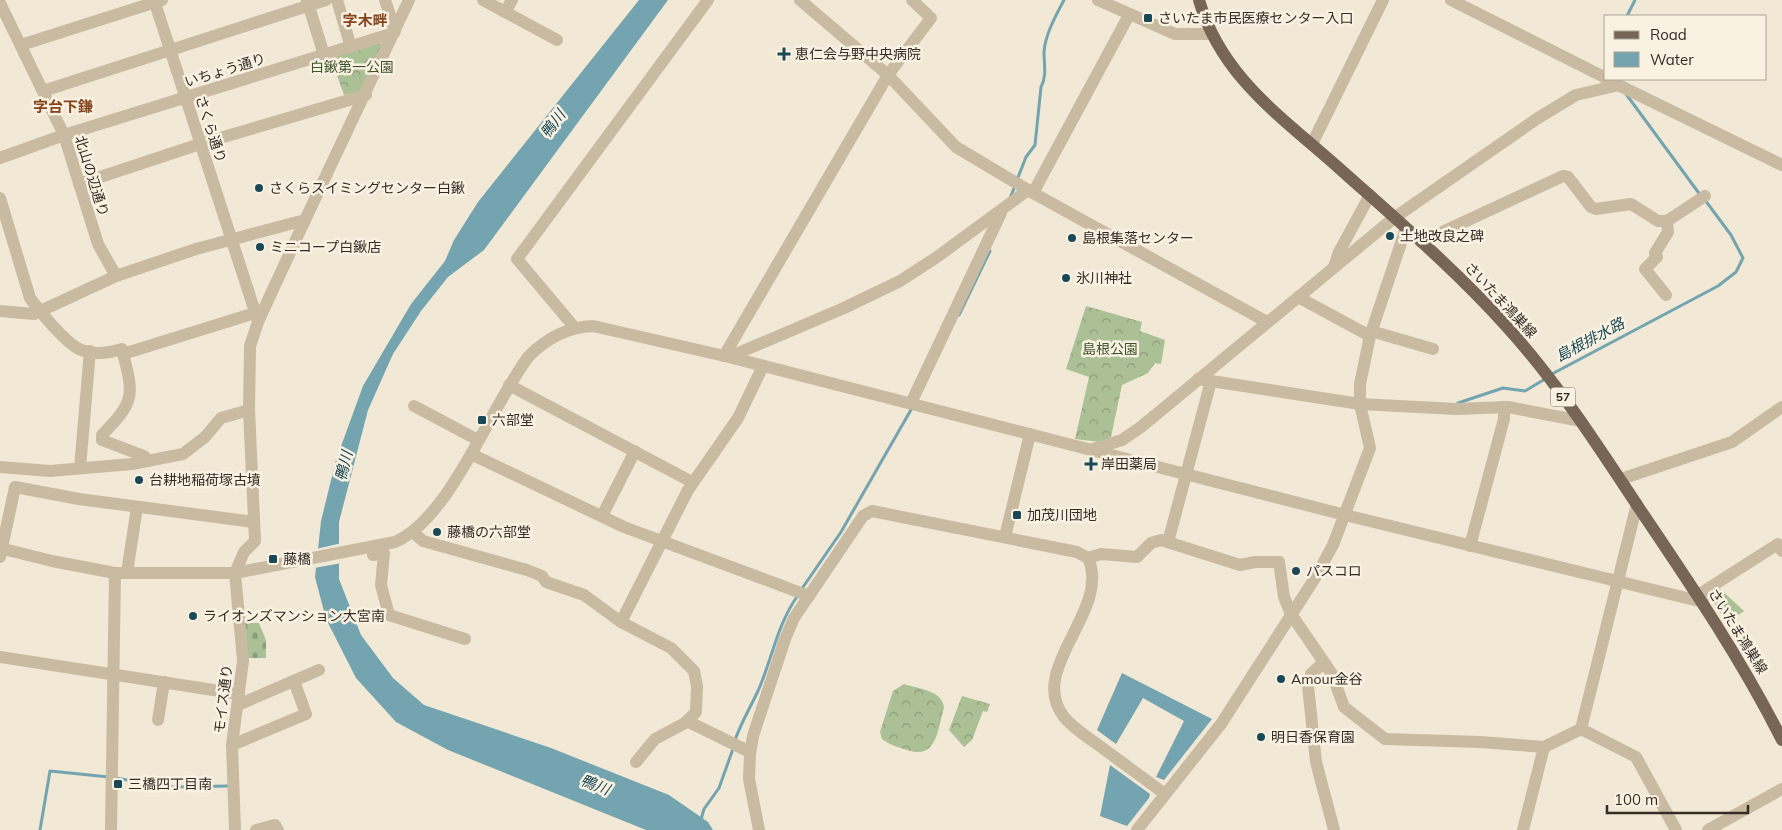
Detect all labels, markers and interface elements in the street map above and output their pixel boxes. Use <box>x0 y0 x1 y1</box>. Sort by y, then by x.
place label: さいたま市民医療センター入口 <box>1158 9 1354 27</box>
district label: 字木畔 <box>342 11 388 30</box>
marker: さいたま市民医療センター入口 <box>1142 12 1154 24</box>
legend <box>1604 15 1767 80</box>
text: Road <box>1650 25 1687 44</box>
place label: 恵仁会与野中央病院 <box>795 45 921 63</box>
marker: 恵仁会与野中央病院 <box>777 47 791 61</box>
street label: いちょう通り <box>182 49 268 91</box>
text: Water <box>1650 50 1694 69</box>
park label: 白鍬第一公園 <box>310 58 394 76</box>
street label: さくら通り <box>192 93 230 165</box>
district label: 字台下鎌 <box>33 97 93 116</box>
water label: 鴨川 <box>536 104 570 141</box>
street label: 北山の辺通り <box>71 133 113 219</box>
place label: さくらスイミングセンター白鍬 <box>269 179 465 197</box>
marker: さくらスイミングセンター白鍬 <box>253 182 265 194</box>
place label: 土地改良之碑 <box>1400 227 1484 245</box>
place label: 島根集落センター <box>1082 229 1194 247</box>
marker: 土地改良之碑 <box>1384 230 1396 242</box>
marker: 島根集落センター <box>1066 232 1078 244</box>
place label: ミニコープ白鍬店 <box>270 238 381 256</box>
marker: ミニコープ白鍬店 <box>254 241 266 253</box>
street label: さいたま鴻巣線 <box>1461 258 1541 342</box>
place label: 氷川神社 <box>1076 269 1132 287</box>
marker: 氷川神社 <box>1060 272 1072 284</box>
water label: 島根排水路 <box>1552 313 1629 366</box>
park label: 島根公園 <box>1082 340 1138 358</box>
road number: 57 <box>1550 388 1576 407</box>
place label: 六部堂 <box>492 411 534 429</box>
marker: 六部堂 <box>476 414 488 426</box>
water label: 鴨川 <box>331 447 357 483</box>
place label: 岸田薬局 <box>1101 455 1157 473</box>
marker: 岸田薬局 <box>1085 458 1097 470</box>
place label: 台耕地稲荷塚古墳 <box>149 471 261 489</box>
marker: 台耕地稲荷塚古墳 <box>133 474 145 486</box>
place label: 加茂川団地 <box>1027 506 1097 524</box>
marker: 加茂川団地 <box>1011 509 1023 521</box>
place label: 藤橋の六部堂 <box>447 523 531 541</box>
marker: 藤橋の六部堂 <box>431 526 443 538</box>
place label: 藤橋 <box>283 550 311 568</box>
marker: 藤橋 <box>267 553 279 565</box>
place label: パスコロ <box>1306 562 1362 580</box>
marker: パスコロ <box>1290 565 1302 577</box>
street label: さいたま鴻巣線 <box>1705 585 1771 677</box>
place label: ライオンズマンション大宮南 <box>203 607 385 625</box>
marker: ライオンズマンション大宮南 <box>187 610 199 622</box>
street label: モイス通り <box>210 663 236 735</box>
place label: Amour金谷 <box>1291 670 1363 688</box>
marker: Amour金谷 <box>1275 673 1287 685</box>
place label: 明日香保育園 <box>1271 728 1355 746</box>
marker: 明日香保育園 <box>1255 731 1267 743</box>
water label: 鴨川 <box>578 770 614 799</box>
place label: 三橋四丁目南 <box>128 775 212 793</box>
marker: 三橋四丁目南 <box>112 778 124 790</box>
scale bar <box>1607 782 1748 814</box>
text: 100 m <box>1614 790 1658 809</box>

